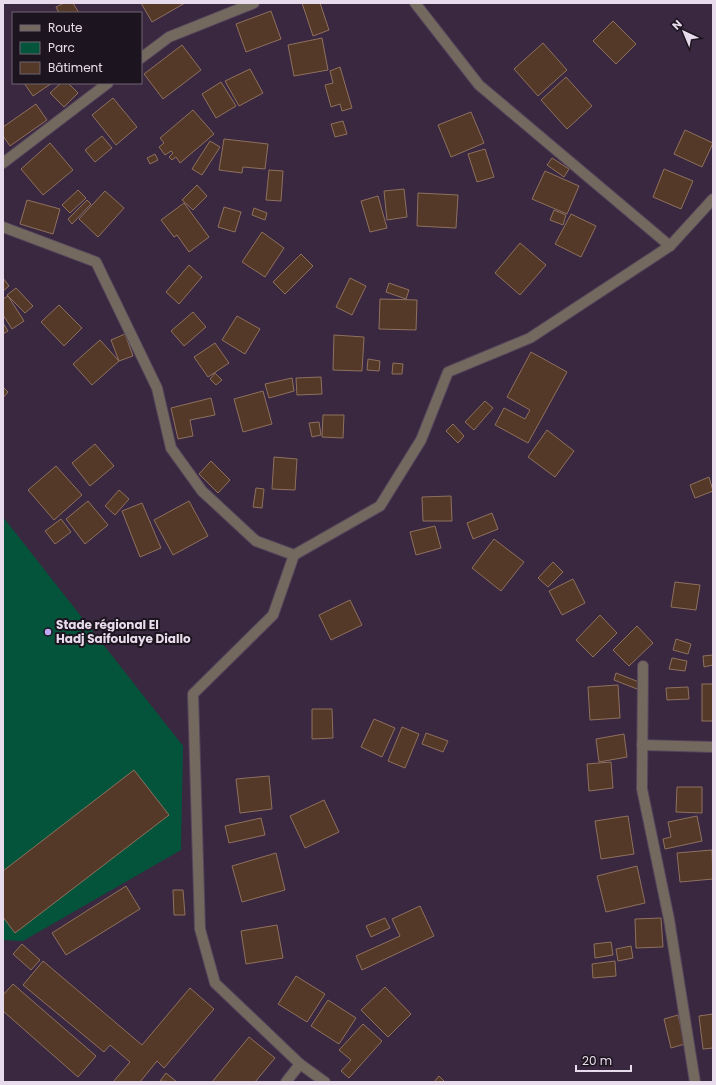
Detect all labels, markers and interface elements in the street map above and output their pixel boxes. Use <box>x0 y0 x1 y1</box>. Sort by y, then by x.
legend <box>12 12 142 84</box>
north arrow <box>664 12 704 52</box>
text: N <box>669 16 686 33</box>
text: Route <box>48 19 82 36</box>
text: Parc <box>48 39 75 56</box>
text: Bâtiment <box>48 59 103 76</box>
place label: Stade régional El Hadj Saifoulaye Diallo <box>56 616 191 647</box>
marker: Stade régional El Hadj Saifoulaye Diallo <box>43 627 53 637</box>
scale bar <box>576 1047 631 1073</box>
text: 20 m <box>582 1052 612 1069</box>

